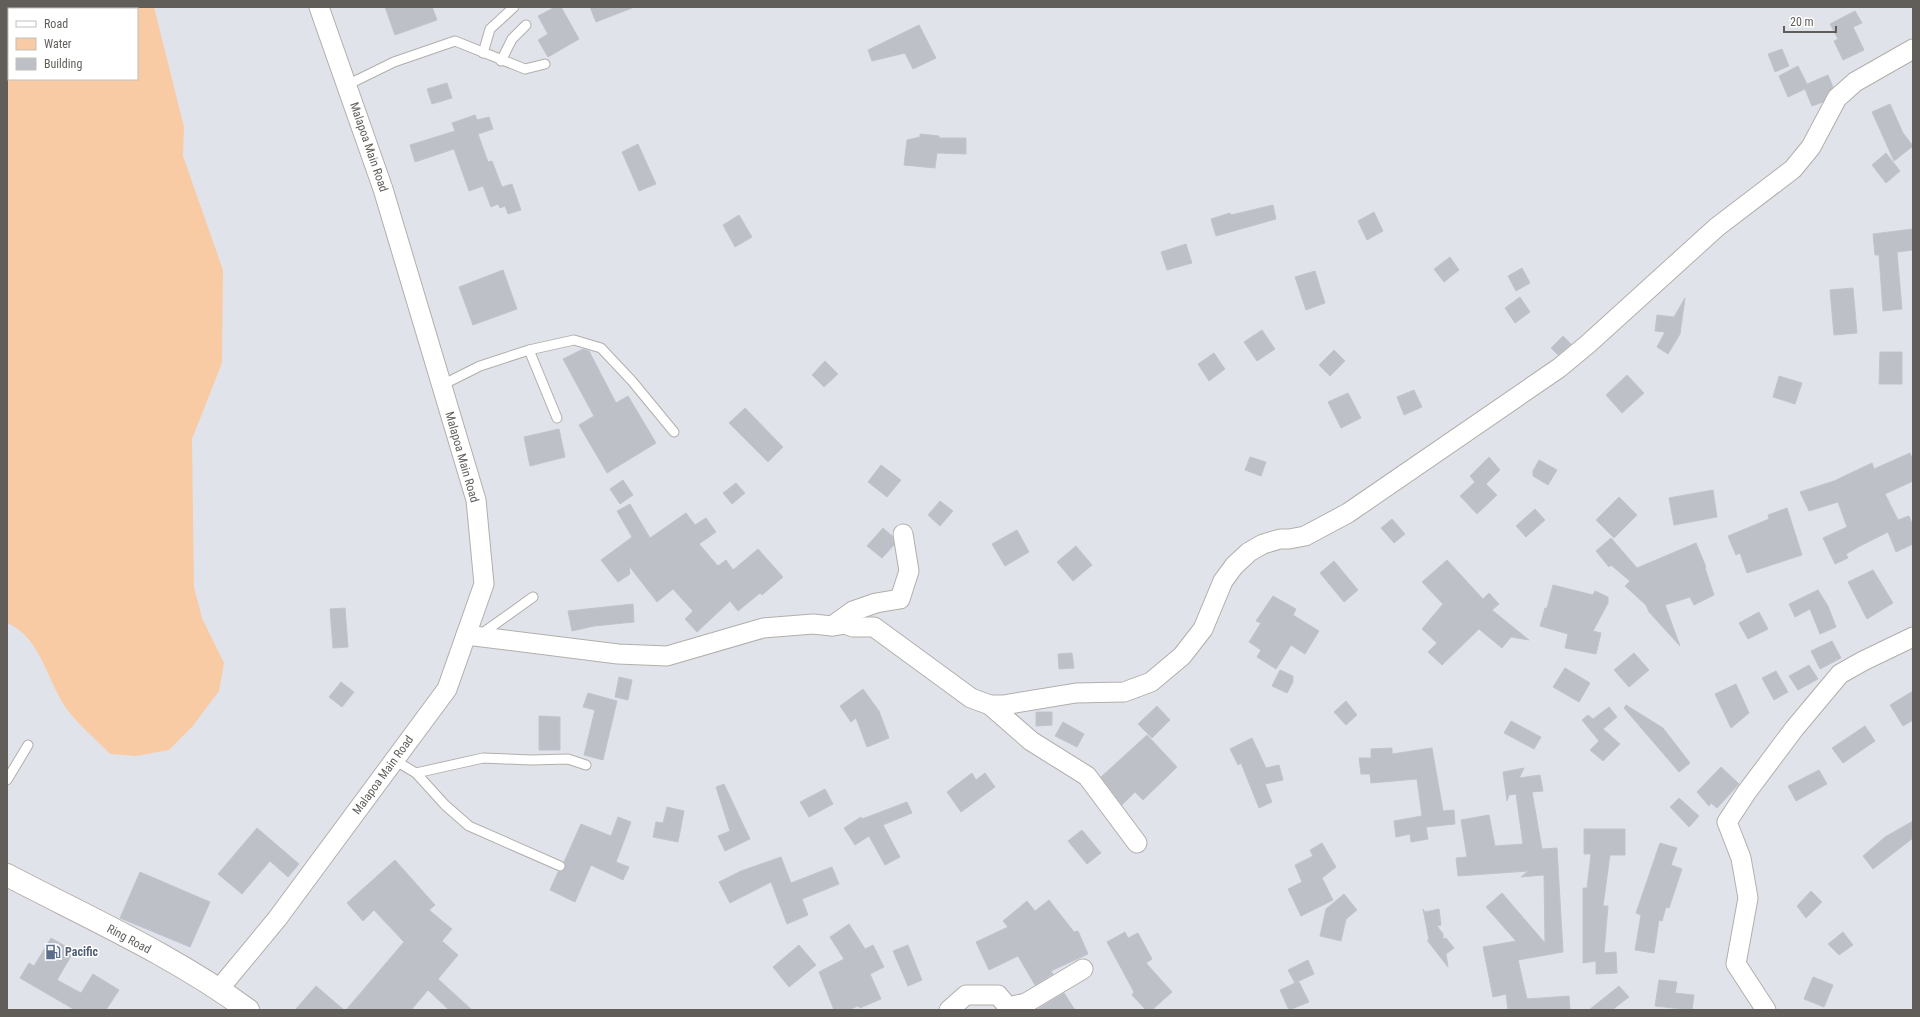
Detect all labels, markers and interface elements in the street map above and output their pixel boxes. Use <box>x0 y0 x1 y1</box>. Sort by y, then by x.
legend <box>8 8 138 80</box>
scale bar <box>1784 8 1836 34</box>
text: 20 m <box>1790 15 1814 29</box>
text: Road <box>44 17 68 31</box>
text: Water <box>44 37 72 51</box>
text: Building <box>44 57 82 71</box>
street label: Malapoa Main Road <box>347 100 391 194</box>
street label: Malapoa Main Road <box>442 410 482 504</box>
street label: Malapoa Main Road <box>350 733 416 817</box>
street label: Ring Road <box>105 922 153 956</box>
fuel station icon: Pacific <box>44 943 62 961</box>
place label: Pacific <box>65 945 98 959</box>

